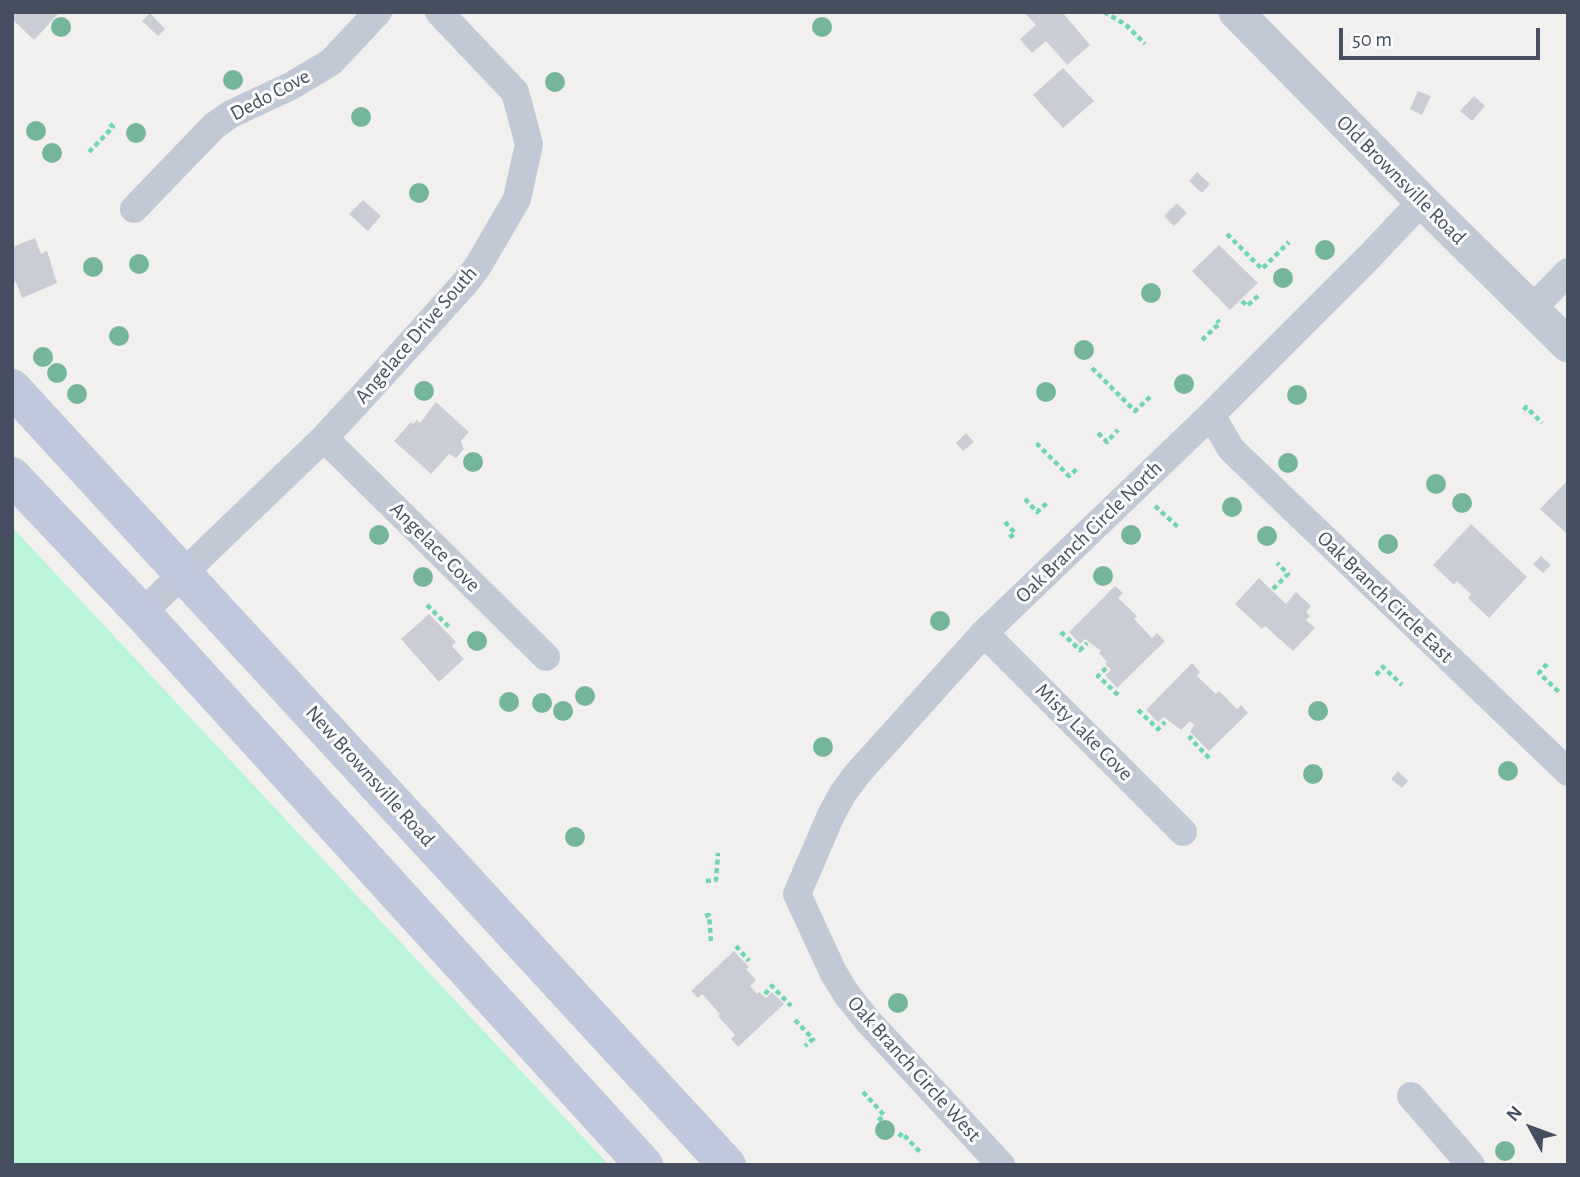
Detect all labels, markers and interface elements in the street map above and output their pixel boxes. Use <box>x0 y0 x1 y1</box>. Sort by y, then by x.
scale bar <box>1342 14 1543 58</box>
text: 50 m <box>1352 29 1392 50</box>
street label: Dedo Cove <box>226 64 314 126</box>
street label: Old Brownsville Road <box>1331 110 1471 250</box>
street label: Angelace Drive South <box>349 261 483 409</box>
street label: Oak Branch Circle North <box>1010 456 1168 608</box>
street label: Angelace Cove <box>385 497 485 597</box>
street label: Oak Branch Circle East <box>1312 526 1458 668</box>
street label: Misty Lake Cove <box>1030 678 1138 786</box>
street label: New Brownsville Road <box>300 700 440 852</box>
street label: Oak Branch Circle West <box>842 991 986 1147</box>
north arrow <box>1496 1093 1566 1163</box>
text: N <box>1503 1103 1526 1125</box>

